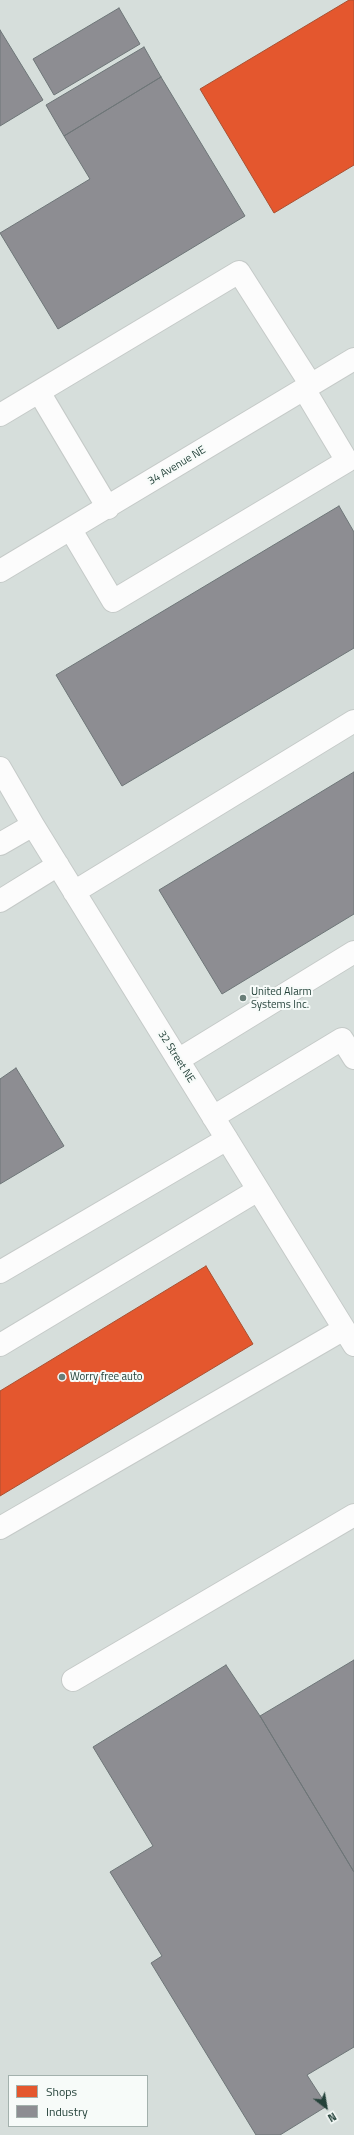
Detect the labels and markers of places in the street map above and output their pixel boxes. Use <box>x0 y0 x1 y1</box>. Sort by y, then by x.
place label: United Alarm Systems Inc. <box>251 985 312 1011</box>
marker: United Alarm Systems Inc. <box>238 993 248 1003</box>
place label: Worry free auto <box>70 1370 143 1384</box>
marker: Worry free auto <box>57 1372 67 1382</box>

